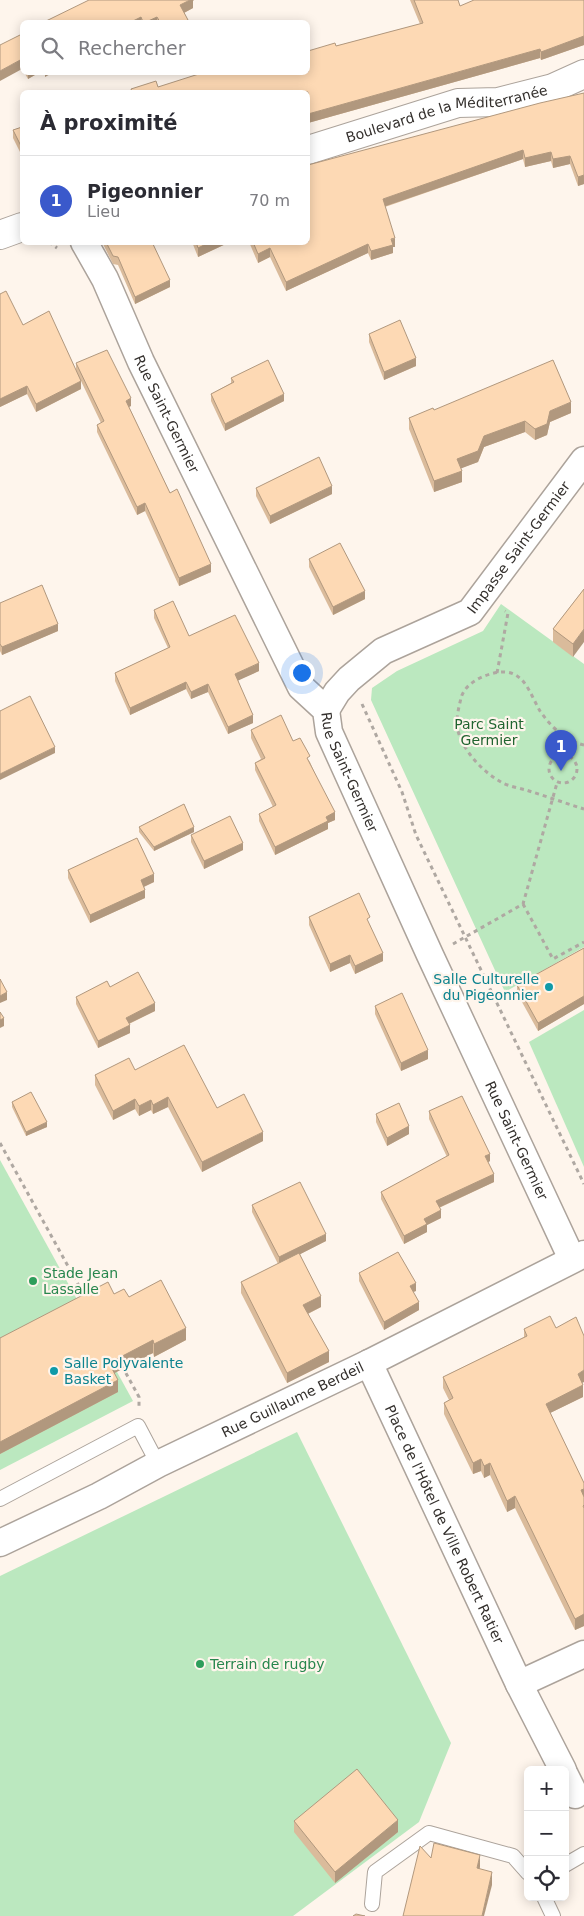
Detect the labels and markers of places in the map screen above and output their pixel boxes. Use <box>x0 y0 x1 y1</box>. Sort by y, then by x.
pin: 1 <box>545 730 577 771</box>
place label: Salle Culturelle du Pigeonnier <box>433 971 539 1003</box>
marker: Salle Culturelle du Pigeonnier <box>543 981 555 993</box>
place label: Stade Jean Lassalle <box>43 1265 118 1297</box>
marker: Stade Jean Lassalle <box>27 1275 39 1287</box>
place label: Salle Polyvalente Basket <box>64 1355 183 1387</box>
marker: Salle Polyvalente Basket <box>48 1365 60 1377</box>
place label: Terrain de rugby <box>209 1656 324 1672</box>
marker: Terrain de rugby <box>194 1658 206 1670</box>

